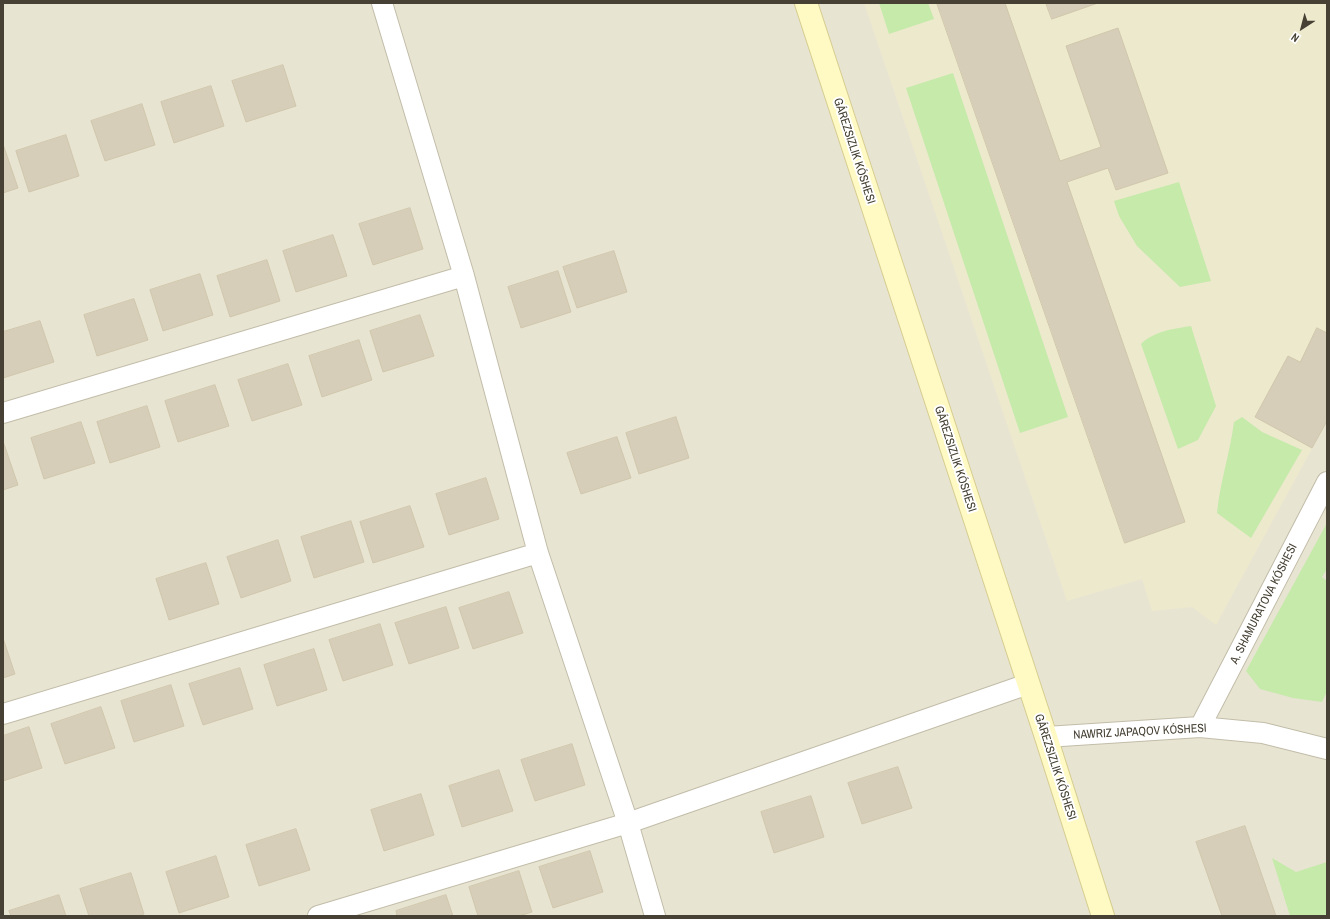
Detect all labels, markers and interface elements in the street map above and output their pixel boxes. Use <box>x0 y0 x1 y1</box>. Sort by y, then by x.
north arrow <box>1282 8 1322 48</box>
text: N <box>1288 30 1302 45</box>
street label: GÁREZSIZLIK KÓSHESI <box>830 96 878 206</box>
street label: GÁREZSIZLIK KÓSHESI <box>931 404 979 514</box>
street label: A. SHAMURATOVA KÓSHESI <box>1227 542 1301 666</box>
street label: GÁREZSIZLIK KÓSHESI <box>1031 712 1079 822</box>
street label: NAWRIZ JAPAQOV KÓSHESI <box>1073 721 1207 743</box>

